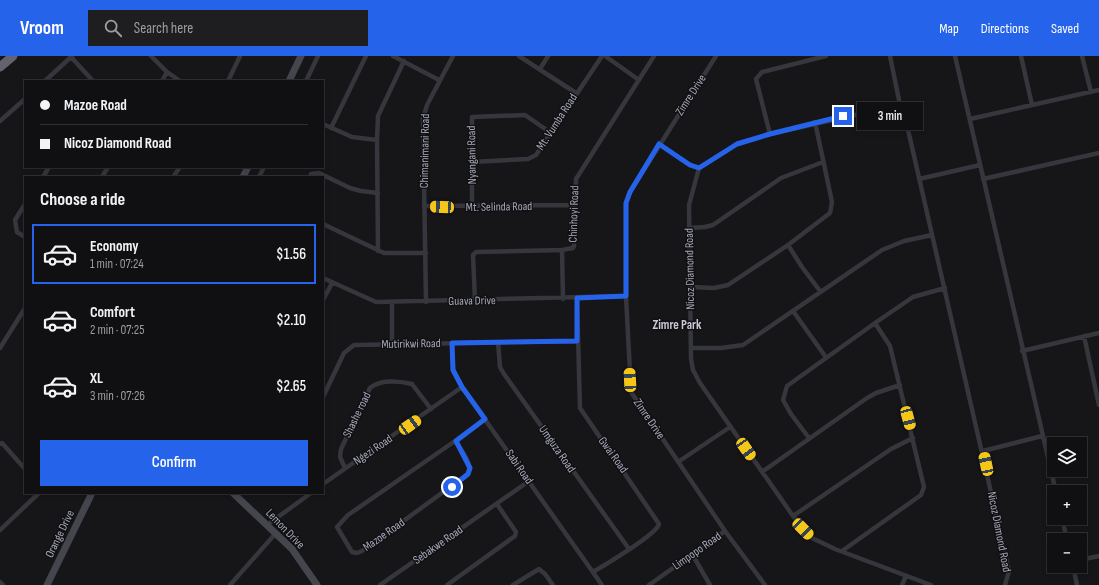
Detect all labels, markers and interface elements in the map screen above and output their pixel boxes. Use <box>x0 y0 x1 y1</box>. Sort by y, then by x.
search box <box>88 10 368 46</box>
text: Vroom <box>20 17 64 40</box>
icon: search <box>102 17 124 39</box>
text: Search here <box>134 19 193 38</box>
text: Map <box>939 20 959 37</box>
text: Directions <box>981 20 1029 37</box>
text: Saved <box>1051 20 1079 37</box>
street label: Zimre Drive <box>672 72 710 118</box>
street label: Mt. Vumba Road <box>533 91 581 153</box>
text: Mazoe Road <box>64 96 127 115</box>
callout: 3 min <box>857 102 923 130</box>
route end <box>834 107 852 125</box>
text: 3 min <box>878 108 902 124</box>
street label: Chimanimani Road <box>417 114 433 188</box>
street label: Nyangani Road <box>464 125 480 185</box>
text: Nicoz Diamond Road <box>64 134 171 153</box>
street label: Chinhoyi Road <box>566 185 582 243</box>
text: Choose a ride <box>40 189 125 210</box>
street label: Mt. Selinda Road <box>466 199 532 215</box>
car <box>430 200 454 214</box>
street label: Nicoz Diamond Road <box>682 228 698 310</box>
icon: car <box>42 236 78 272</box>
text: Economy <box>90 237 139 256</box>
text: $1.56 <box>276 245 306 264</box>
text: 1 min · 07:24 <box>90 256 144 272</box>
street label: Guava Drive <box>448 293 496 309</box>
icon: car <box>42 302 78 338</box>
text: Comfort <box>90 303 135 322</box>
text: $2.10 <box>276 311 306 330</box>
district label: Zimre Park <box>652 317 702 333</box>
text: 2 min · 07:25 <box>90 322 144 338</box>
street label: Mutirikwi Road <box>381 336 441 352</box>
icon: car <box>42 368 78 404</box>
car <box>623 368 637 392</box>
text: XL <box>90 369 103 388</box>
text: $2.65 <box>276 377 306 396</box>
text: 3 min · 07:26 <box>90 388 145 404</box>
street label: Shashe road <box>340 390 374 440</box>
street label: Zimre Drive <box>630 396 668 442</box>
car <box>899 405 917 431</box>
car <box>397 413 423 437</box>
street label: Umguza Road <box>535 422 579 476</box>
street label: Ngezi Road <box>351 431 395 469</box>
street label: Gwai Road <box>595 434 631 476</box>
car <box>734 436 758 462</box>
map controls <box>1047 437 1087 573</box>
button: layers <box>1047 437 1087 477</box>
button: Confirm <box>40 440 308 486</box>
street label: Sabi Road <box>502 447 536 487</box>
car <box>978 451 994 477</box>
route start <box>443 478 461 496</box>
button: + <box>1047 485 1087 525</box>
street label: Nicoz Diamond Road <box>984 490 1014 574</box>
street label: Lemon Drive <box>262 506 308 552</box>
street label: Orange Drive <box>42 507 78 560</box>
street label: Mazoe Road <box>360 515 408 555</box>
car <box>790 516 816 542</box>
street label: Sebakwe Road <box>410 522 466 568</box>
street label: Limpopo Road <box>670 529 724 573</box>
button: − <box>1047 533 1087 573</box>

